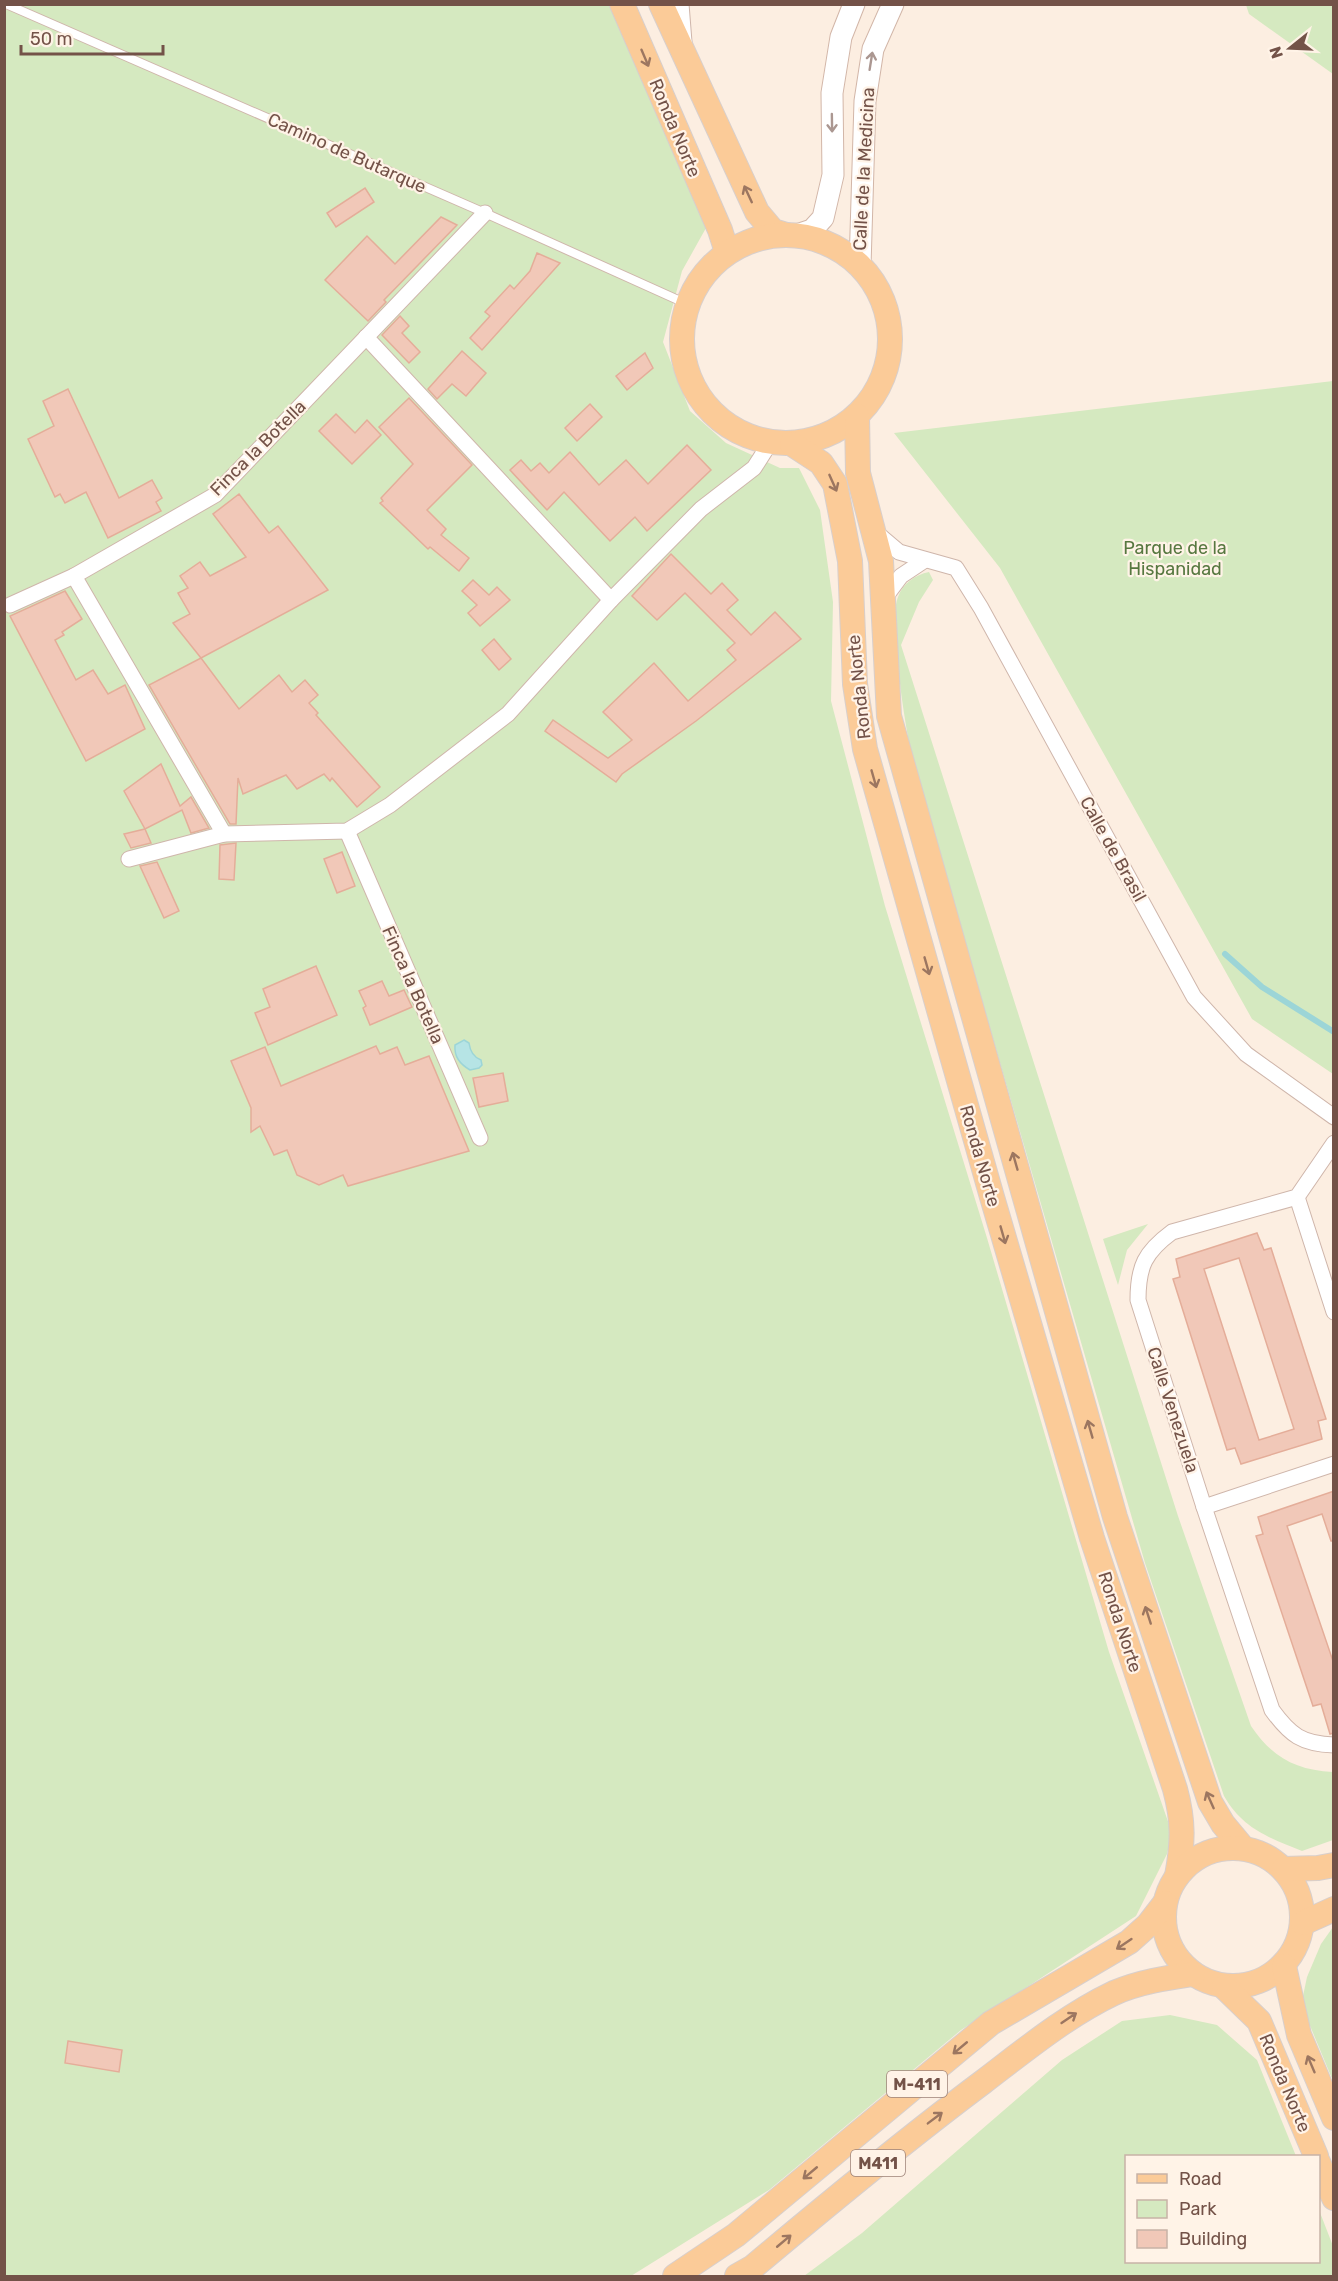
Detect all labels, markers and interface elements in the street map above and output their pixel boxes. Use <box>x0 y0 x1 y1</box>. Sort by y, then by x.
scale bar <box>21 18 164 56</box>
north arrow <box>1260 18 1320 78</box>
text: 50 m <box>30 28 73 50</box>
text: N <box>1265 44 1287 61</box>
one-way arrow <box>640 49 652 67</box>
one-way arrow <box>866 52 877 71</box>
street label: Ronda Norte <box>644 75 706 181</box>
street label: Calle de la Medicina <box>849 87 879 251</box>
street label: Camino de Butarque <box>264 108 430 198</box>
one-way arrow <box>826 112 838 132</box>
one-way arrow <box>742 185 754 203</box>
street label: Finca la Botella <box>205 395 311 501</box>
one-way arrow <box>828 474 839 492</box>
park label: Parque de la Hispanidad <box>1123 537 1227 580</box>
street label: Ronda Norte <box>843 634 875 740</box>
one-way arrow <box>869 769 880 788</box>
street label: Calle de Brasil <box>1075 793 1151 905</box>
street label: Finca la Botella <box>377 923 449 1047</box>
one-way arrow <box>921 956 933 975</box>
street label: Ronda Norte <box>955 1103 1005 1209</box>
one-way arrow <box>1009 1152 1020 1171</box>
one-way arrow <box>998 1225 1009 1244</box>
street label: Calle Venezuela <box>1142 1344 1204 1476</box>
one-way arrow <box>1084 1420 1095 1439</box>
street label: Ronda Norte <box>1093 1569 1147 1675</box>
one-way arrow <box>1142 1606 1153 1625</box>
one-way arrow <box>1204 1792 1215 1810</box>
one-way arrow <box>1117 1938 1133 1950</box>
one-way arrow <box>1061 2012 1077 2024</box>
street label: Ronda Norte <box>1254 2030 1316 2136</box>
one-way arrow <box>952 2042 968 2055</box>
one-way arrow <box>1305 2056 1316 2074</box>
road number: M-411 <box>887 2071 947 2097</box>
one-way arrow <box>926 2112 942 2124</box>
road number: M411 <box>851 2150 905 2176</box>
legend <box>1125 2155 1320 2263</box>
one-way arrow <box>803 2166 818 2180</box>
text: Road <box>1179 2168 1222 2190</box>
text: Park <box>1179 2198 1217 2220</box>
text: Building <box>1179 2228 1247 2250</box>
one-way arrow <box>776 2234 791 2248</box>

